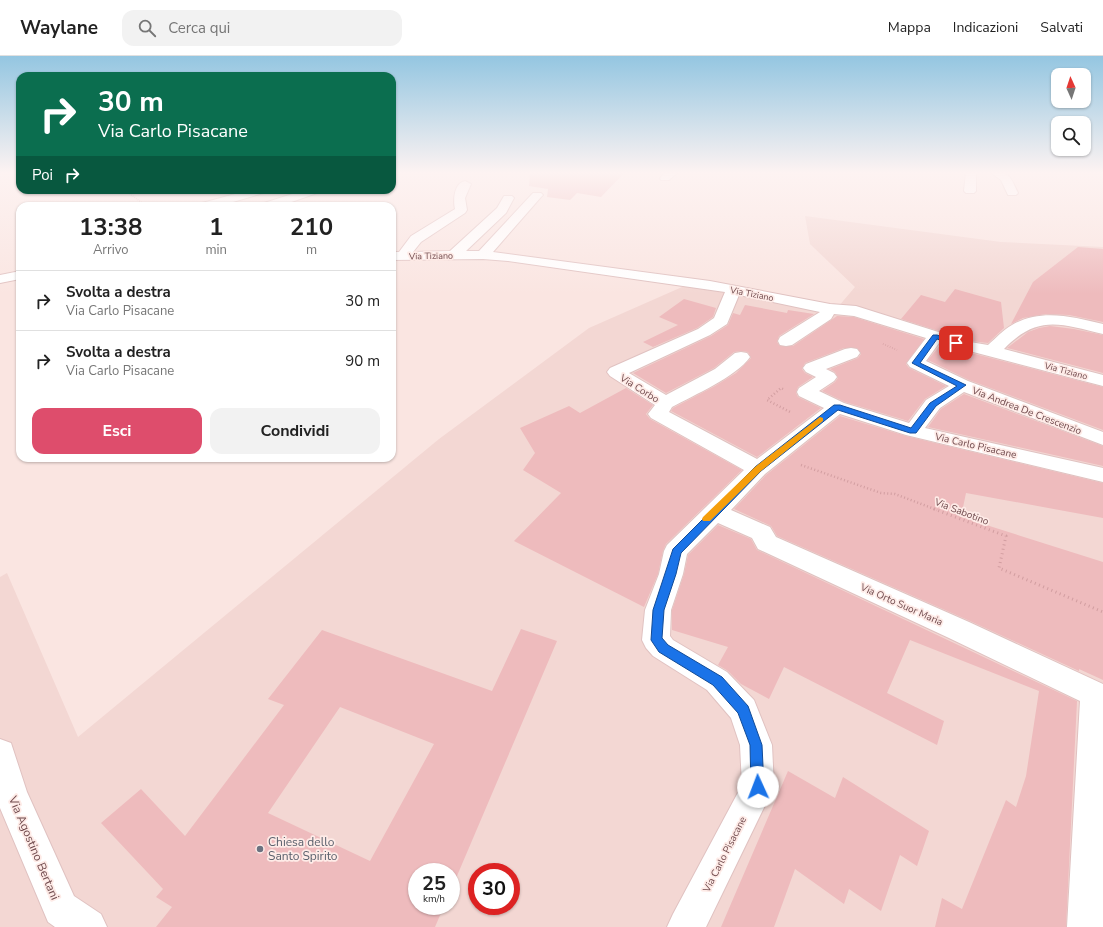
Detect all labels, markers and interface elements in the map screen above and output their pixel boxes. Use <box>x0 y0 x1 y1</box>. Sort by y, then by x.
search box <box>122 10 402 46</box>
text: Waylane <box>20 15 98 41</box>
icon: search <box>136 17 158 39</box>
text: Cerca qui <box>168 18 230 38</box>
text: Mappa <box>888 18 931 37</box>
text: Indicazioni <box>953 18 1018 37</box>
text: Salvati <box>1040 18 1083 37</box>
north arrow <box>1051 68 1091 108</box>
map controls <box>1051 68 1091 156</box>
text: 30 m <box>98 83 164 121</box>
icon: right <box>32 88 84 140</box>
button: search <box>1051 116 1091 156</box>
text: Via Carlo Pisacane <box>98 119 248 143</box>
icon: right <box>61 164 83 186</box>
text: Poi <box>32 165 53 185</box>
text: 13:38 <box>79 211 142 243</box>
text: 1 <box>209 211 223 243</box>
text: 210 <box>290 211 333 243</box>
text: Arrivo <box>93 241 129 259</box>
text: min <box>205 241 227 259</box>
text: m <box>306 241 317 259</box>
street label: Via Tiziano <box>408 250 453 262</box>
text: Svolta a destra <box>66 282 171 302</box>
street label: Via Tiziano <box>728 284 775 304</box>
icon: right <box>32 290 54 312</box>
text: 30 m <box>345 291 380 311</box>
text: Via Carlo Pisacane <box>66 302 174 320</box>
pin <box>939 326 973 360</box>
icon: arrive <box>945 332 967 354</box>
text: Svolta a destra <box>66 342 171 362</box>
icon: right <box>32 350 54 372</box>
text: 90 m <box>345 351 380 371</box>
street label: Via Tiziano <box>1042 359 1089 382</box>
text: Via Carlo Pisacane <box>66 362 174 380</box>
street label: Via Corbo <box>616 371 662 407</box>
street label: Via Andrea De Crescenzio <box>969 383 1084 438</box>
button: Esci <box>32 408 202 454</box>
button: Condividi <box>210 408 380 454</box>
street label: Via Carlo Pisacane <box>933 430 1018 462</box>
street label: Via Sabotino <box>932 495 991 529</box>
street label: Via Orto Suor Maria <box>857 580 945 629</box>
position arrow <box>737 766 779 808</box>
street label: Via Agostino Bertani <box>4 793 63 902</box>
street label: Via Carlo Pisacane <box>699 814 750 896</box>
place label: Chiesa dello Santo Spirito <box>268 834 338 864</box>
marker: Chiesa dello Santo Spirito <box>255 844 265 854</box>
speed limit sign: 30 <box>468 863 520 915</box>
text: 25 <box>422 870 446 897</box>
text: km/h <box>423 892 445 906</box>

